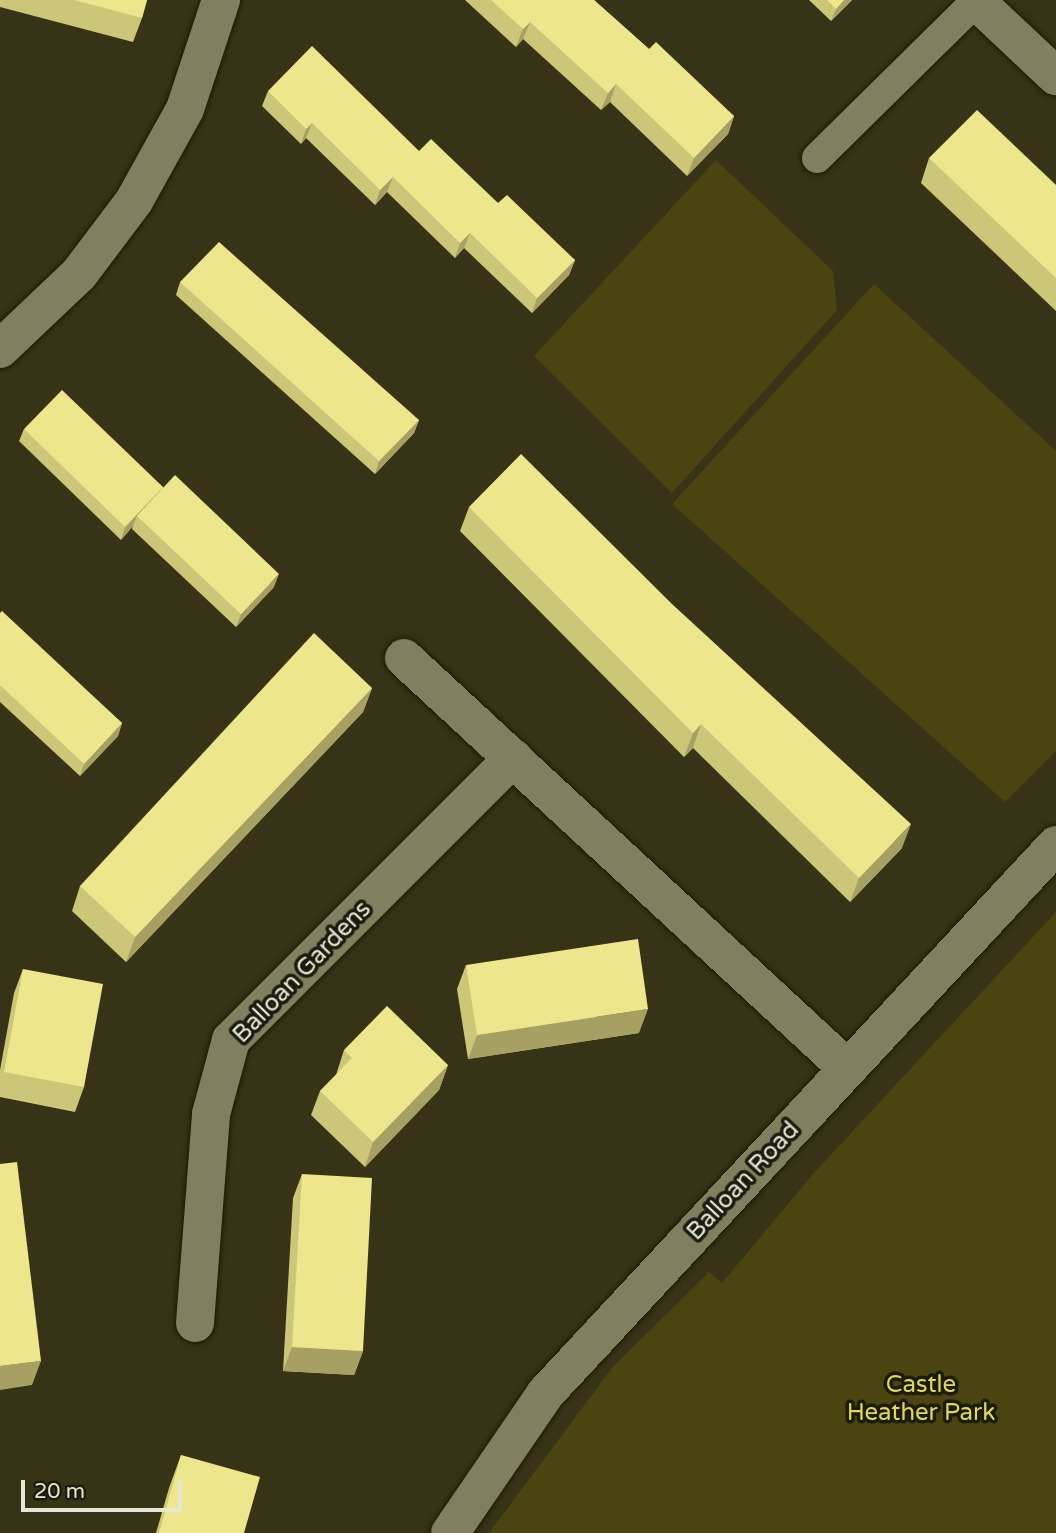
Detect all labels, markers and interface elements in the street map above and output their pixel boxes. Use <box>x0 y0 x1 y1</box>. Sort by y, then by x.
street label: Balloan Gardens <box>227 895 377 1049</box>
street label: Balloan Road <box>681 1116 805 1246</box>
park label: Castle Heather Park <box>847 1371 995 1427</box>
scale bar <box>24 1466 186 1510</box>
text: 20 m <box>34 1479 85 1504</box>

